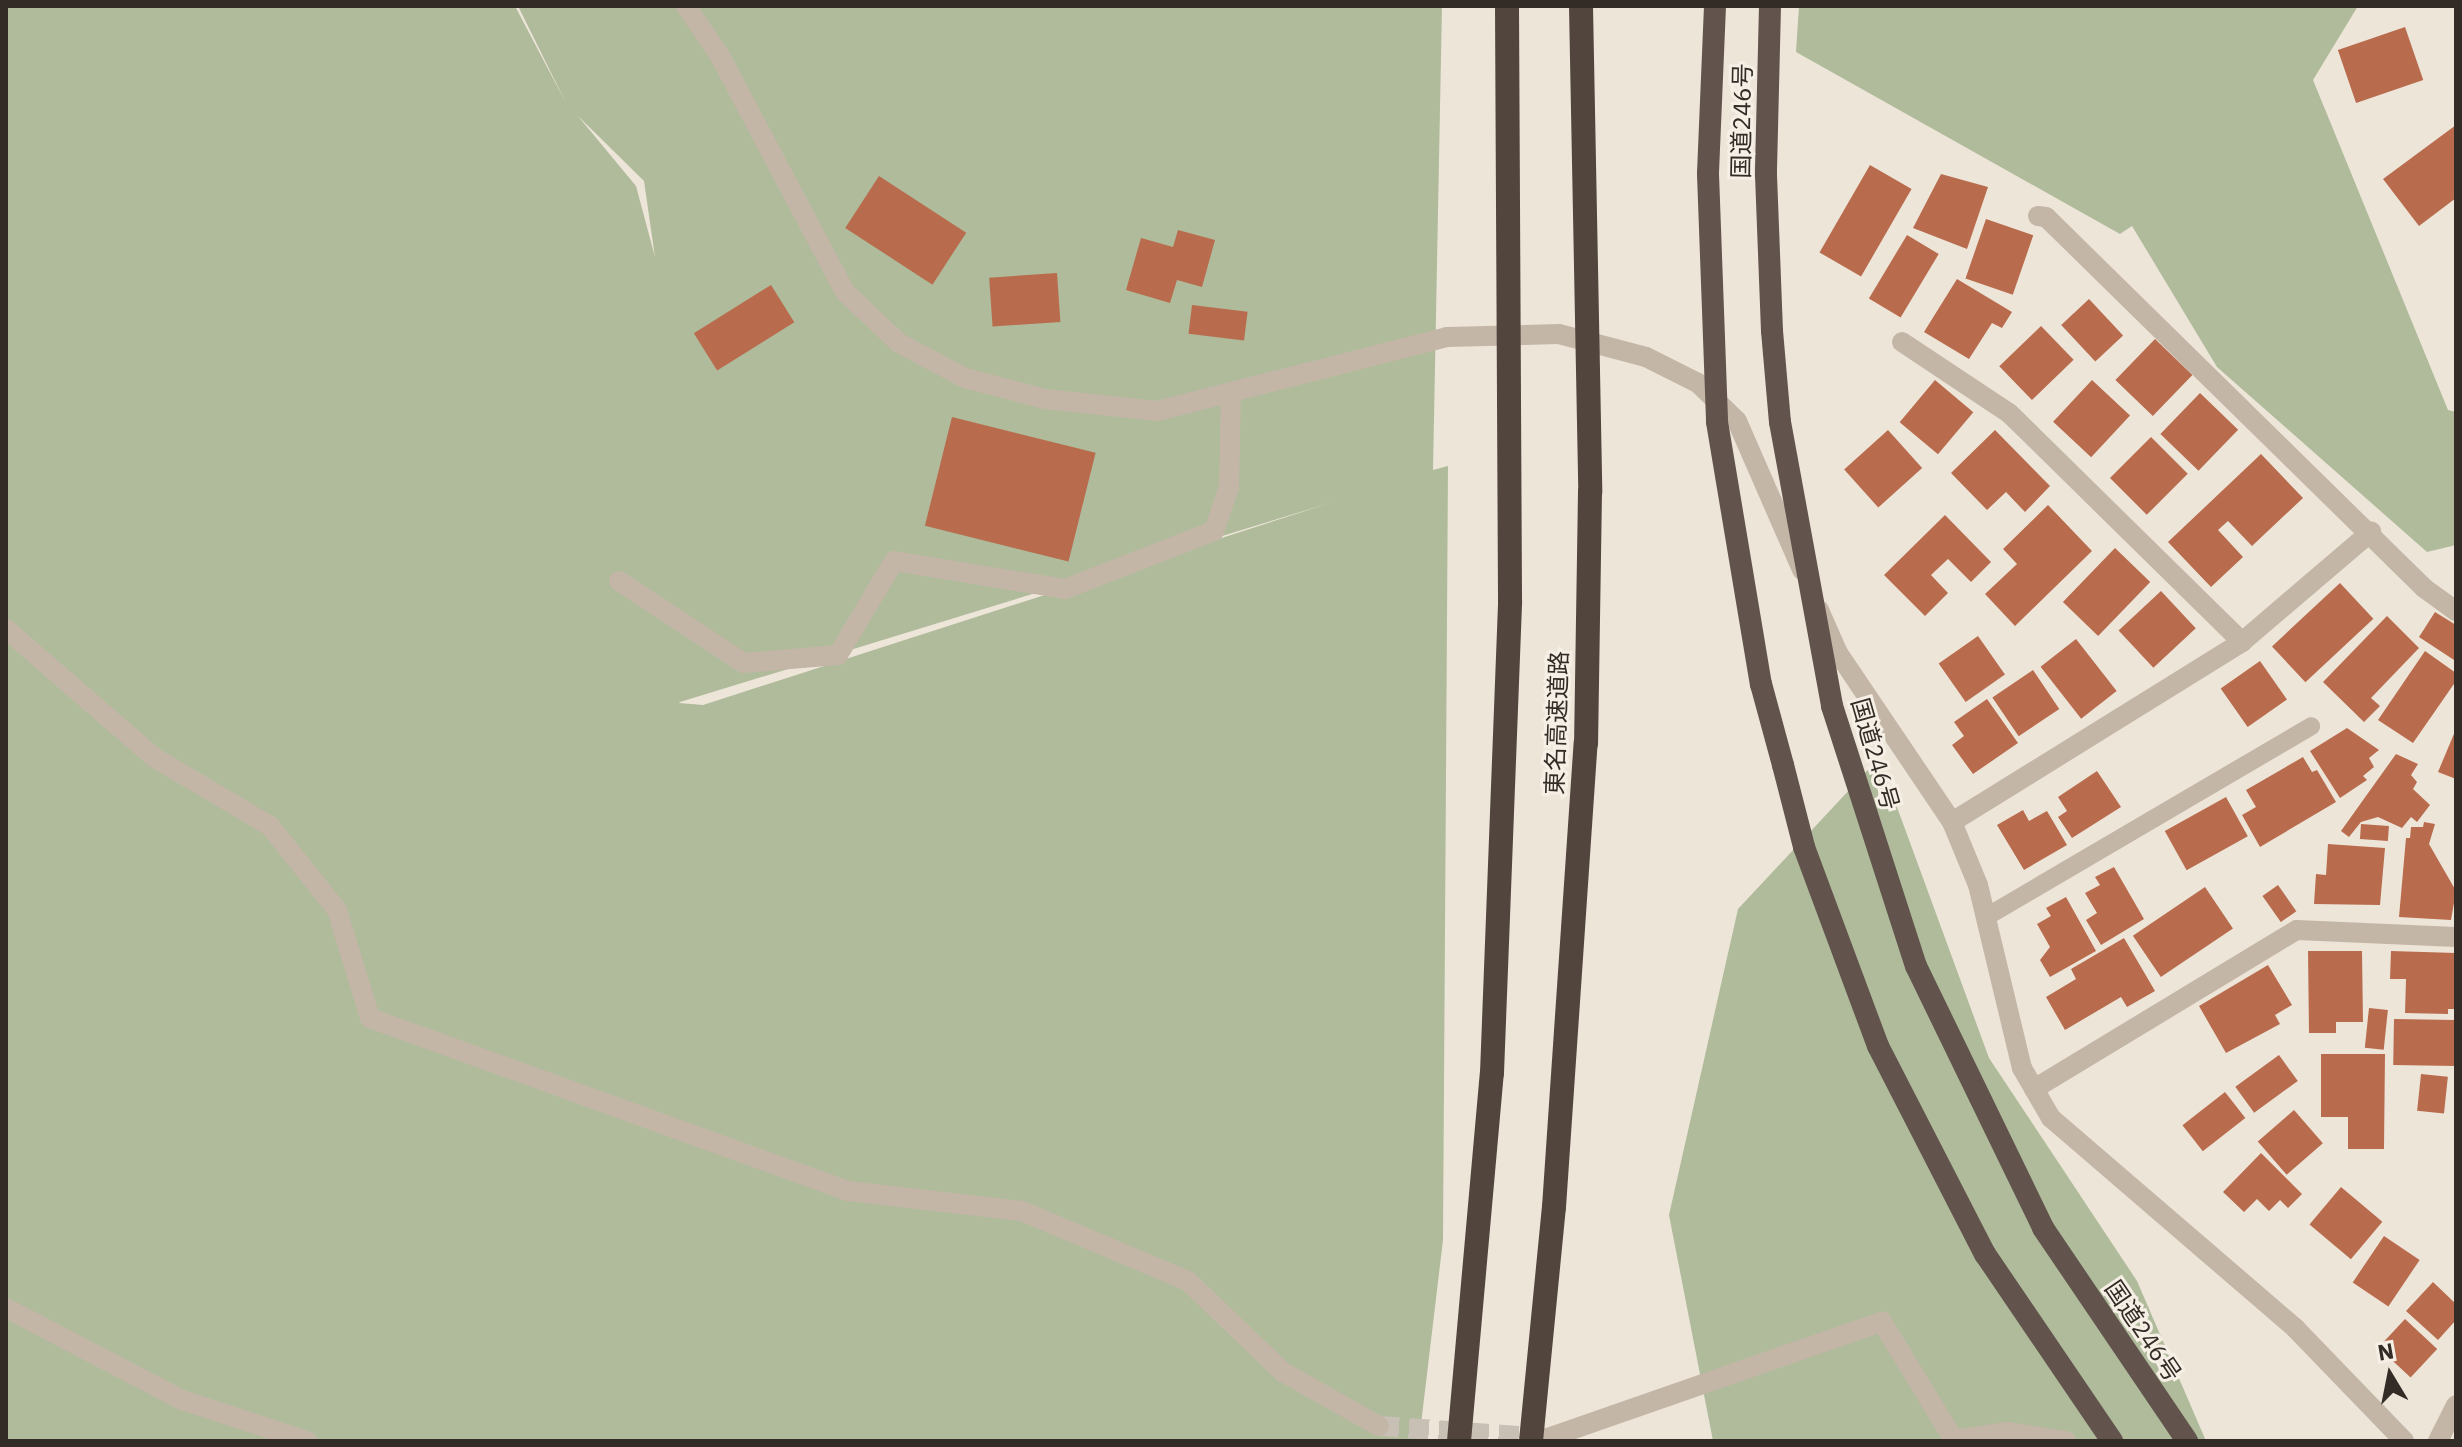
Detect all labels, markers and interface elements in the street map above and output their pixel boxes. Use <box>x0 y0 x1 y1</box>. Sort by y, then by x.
street label: 国道246号 <box>1727 63 1757 179</box>
street label: 東名高速道路 <box>1540 651 1574 795</box>
street label: 国道246号 <box>1845 695 1905 813</box>
street label: 国道246号 <box>2099 1275 2187 1387</box>
north arrow <box>2350 1335 2430 1415</box>
text: N <box>2375 1335 2396 1367</box>

